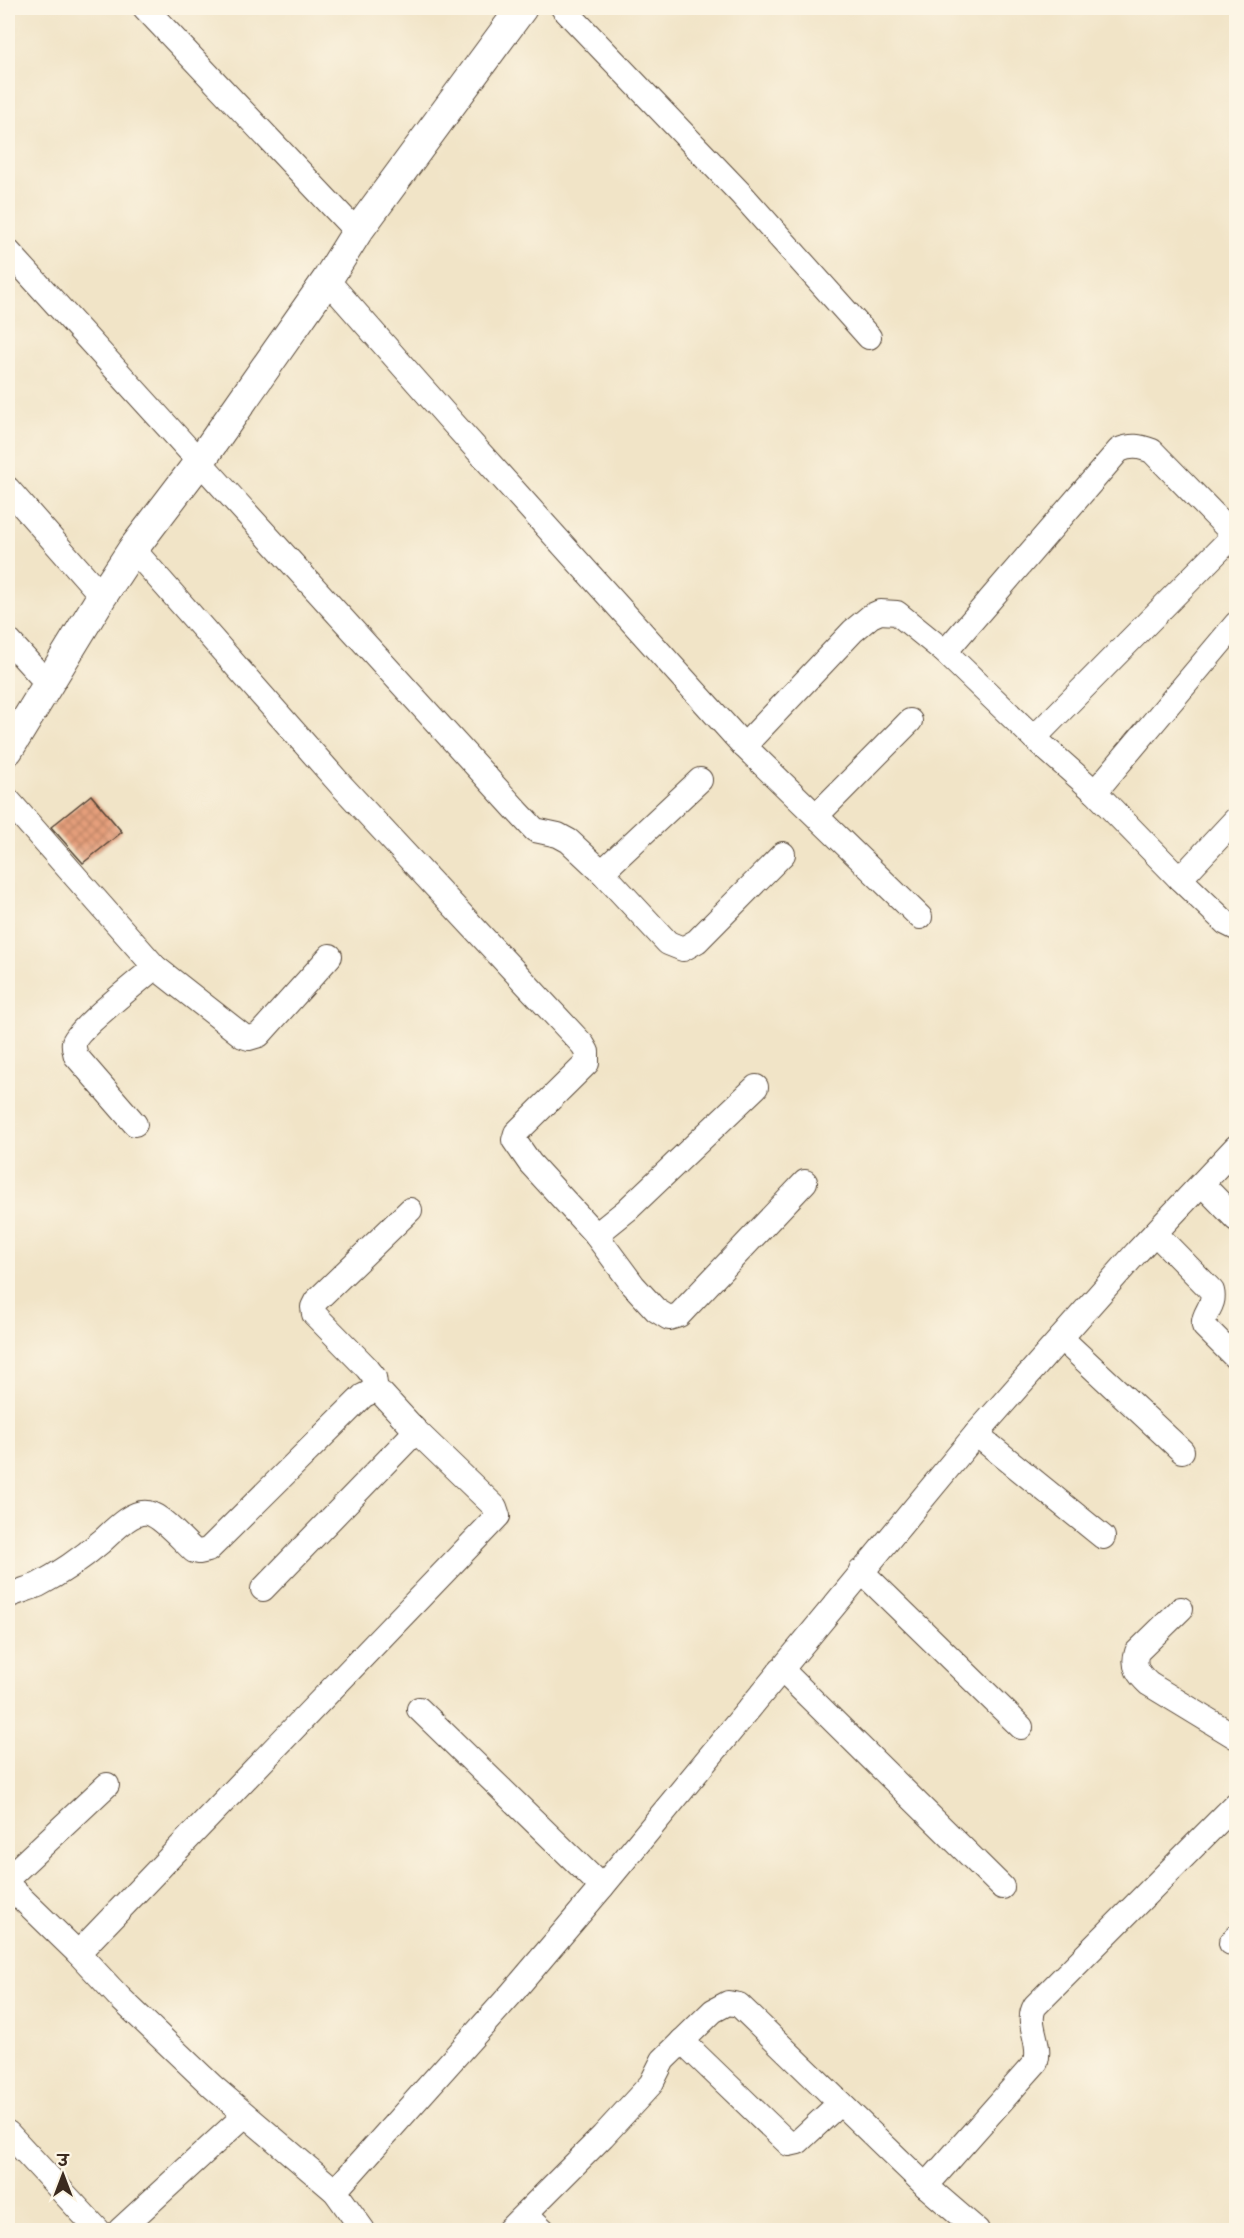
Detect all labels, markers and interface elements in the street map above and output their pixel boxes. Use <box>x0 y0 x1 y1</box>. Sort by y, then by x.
north arrow <box>33 2145 93 2205</box>
text: उ <box>56 2152 70 2171</box>

